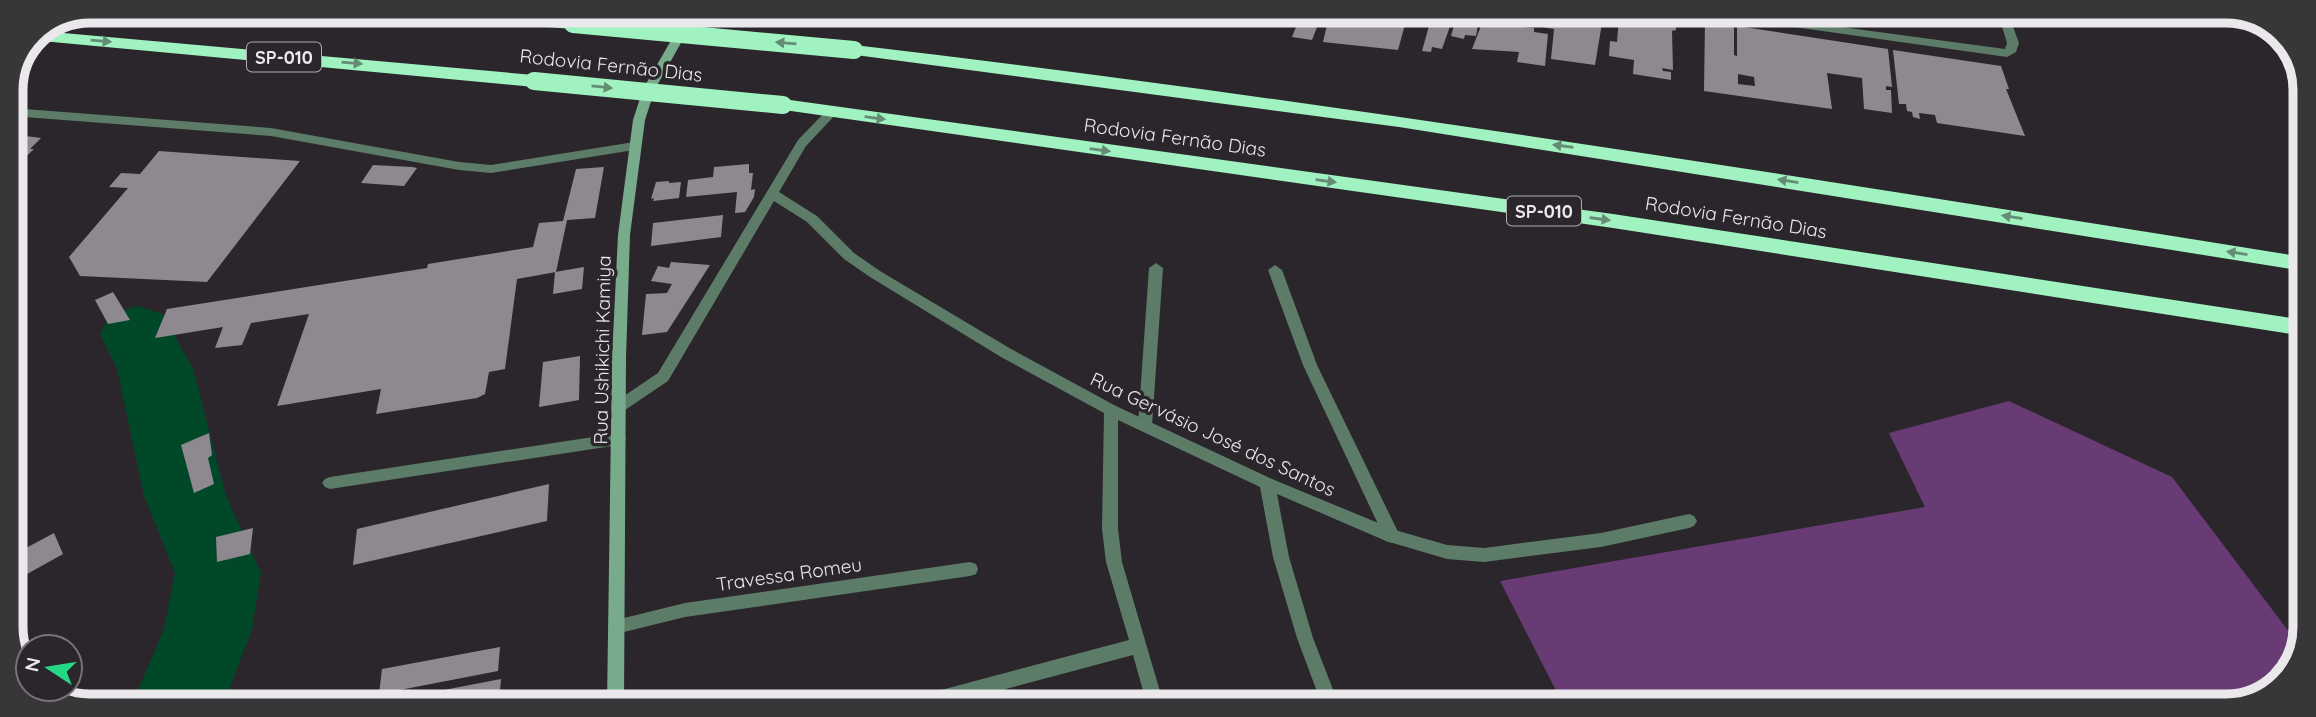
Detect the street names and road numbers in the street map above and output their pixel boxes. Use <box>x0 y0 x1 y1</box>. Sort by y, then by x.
road number: SP-010 <box>247 42 321 72</box>
street label: Rodovia Fernão Dias <box>518 43 704 87</box>
street label: Rodovia Fernão Dias <box>1082 112 1268 162</box>
street label: Rodovia Fernão Dias <box>1643 191 1829 243</box>
road number: SP-010 <box>1507 196 1581 226</box>
street label: Rua Ushikichi Kamiya <box>588 255 616 445</box>
street label: Rua Gervásio José dos Santos <box>1087 367 1339 501</box>
street label: Travessa Romeu <box>715 552 863 596</box>

